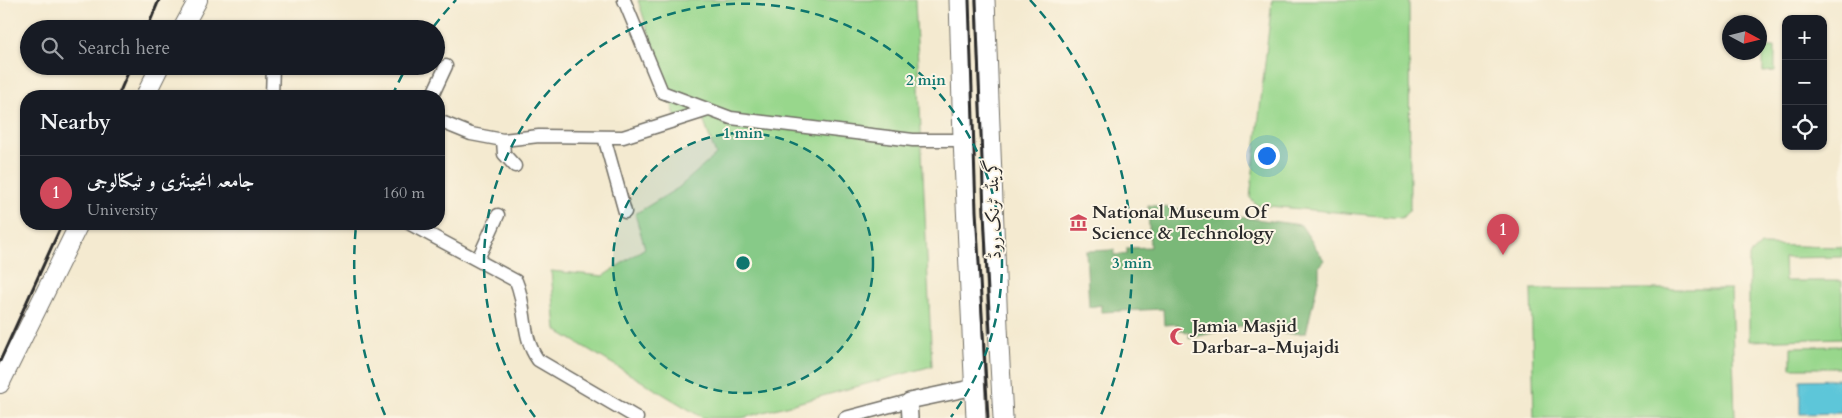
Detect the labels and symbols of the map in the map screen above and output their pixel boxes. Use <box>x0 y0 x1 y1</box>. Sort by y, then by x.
north arrow <box>1722 15 1767 60</box>
text: 2 min <box>906 70 946 90</box>
text: 1 min <box>723 123 763 143</box>
your location <box>1254 143 1280 169</box>
street label: گرینڈ ٹرنک روڈ <box>979 158 1008 260</box>
place label: National Museum Of Science & Technology <box>1092 200 1275 246</box>
museum icon: National Museum Of Science & Technology <box>1068 212 1088 232</box>
pin: 1 <box>1487 214 1519 255</box>
text: 3 min <box>1112 253 1152 273</box>
centre of rings <box>734 254 752 272</box>
place label: Jamia Masjid Darbar-a-Mujajdi <box>1189 314 1340 360</box>
mosque icon: Jamia Masjid Darbar-a-Mujajdi <box>1168 326 1188 346</box>

